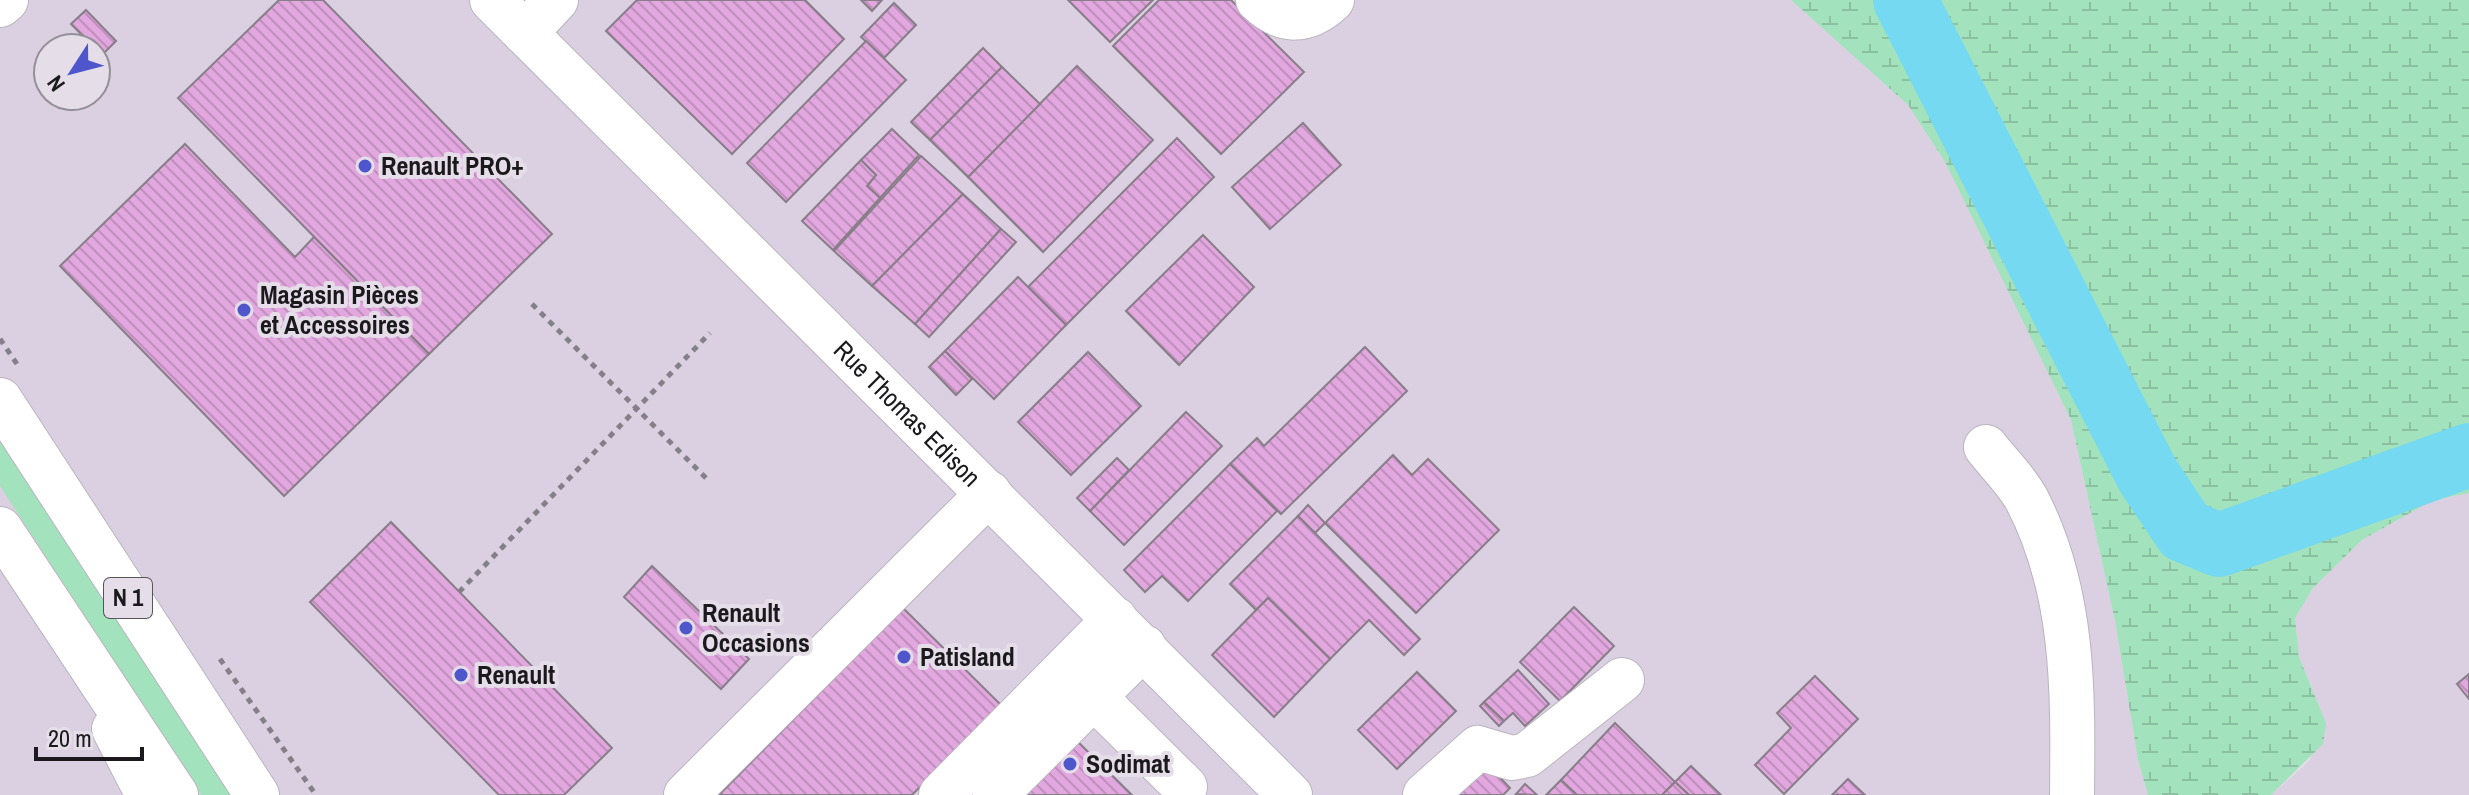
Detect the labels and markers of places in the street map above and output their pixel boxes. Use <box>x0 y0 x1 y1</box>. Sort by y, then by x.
place label: Renault PRO+ <box>381 148 524 183</box>
marker: Renault PRO+ <box>356 157 374 175</box>
place label: Magasin Pièces et Accessoires <box>260 277 419 342</box>
marker: Magasin Pièces et Accessoires <box>235 301 253 319</box>
place label: Renault Occasions <box>702 595 810 660</box>
marker: Renault Occasions <box>677 619 695 637</box>
place label: Patisland <box>920 639 1015 674</box>
marker: Patisland <box>895 648 913 666</box>
place label: Renault <box>477 657 555 692</box>
marker: Renault <box>452 666 470 684</box>
place label: Sodimat <box>1086 746 1170 781</box>
marker: Sodimat <box>1061 755 1079 773</box>

